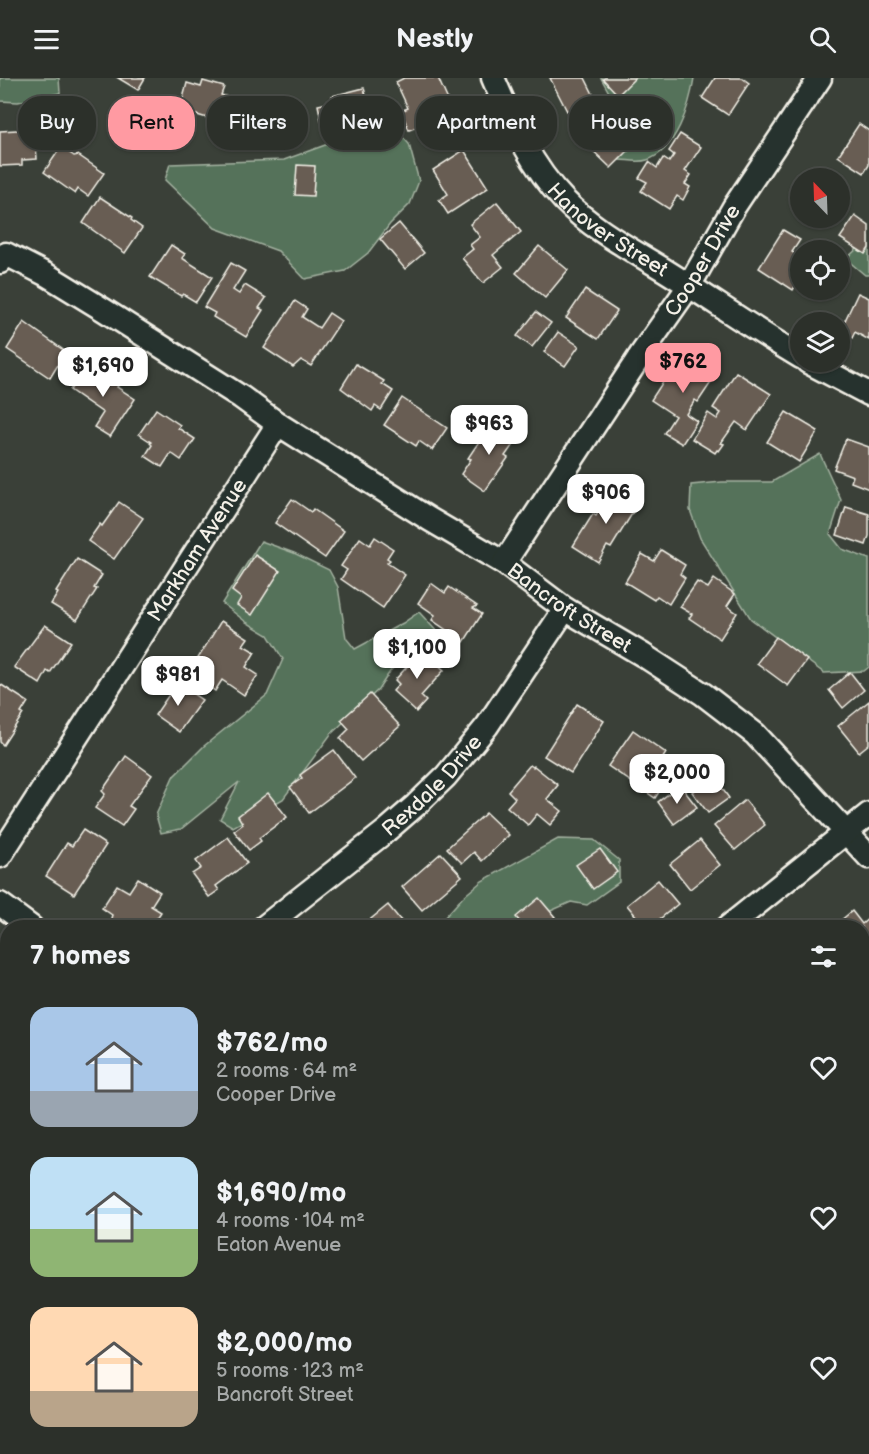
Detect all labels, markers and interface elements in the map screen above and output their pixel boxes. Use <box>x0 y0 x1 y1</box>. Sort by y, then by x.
icon: menu <box>30 23 63 56</box>
text: Nestly <box>396 23 473 55</box>
icon: search <box>806 23 839 56</box>
chip: Buy <box>18 96 96 150</box>
chip: Rent <box>108 96 195 150</box>
chip: Filters <box>207 96 308 150</box>
chip: New <box>320 96 404 150</box>
chip: Apartment <box>416 96 557 150</box>
chip: House <box>569 96 673 150</box>
north arrow <box>790 168 850 228</box>
map controls <box>790 168 850 372</box>
street label: Hanover Street <box>542 178 673 283</box>
street label: Cooper Drive <box>660 200 746 321</box>
button: locate <box>790 240 850 300</box>
button: layers <box>790 312 850 372</box>
pin: $762 <box>647 343 719 394</box>
pin: $1,690 <box>54 347 152 398</box>
text: $762 <box>659 350 707 374</box>
text: $1,690 <box>72 354 134 378</box>
pin: $963 <box>453 405 525 456</box>
text: $963 <box>465 412 513 436</box>
street label: Markham Avenue <box>142 474 253 626</box>
pin: $906 <box>570 474 642 525</box>
text: $906 <box>581 481 631 505</box>
street label: Bancroft Street <box>502 558 636 659</box>
pin: $1,100 <box>368 629 466 680</box>
text: $1,100 <box>387 636 447 660</box>
pin: $981 <box>142 656 214 707</box>
text: $981 <box>155 663 201 687</box>
street label: Rexdale Drive <box>377 730 487 842</box>
pin: $2,000 <box>628 754 726 805</box>
text: $2,000 <box>644 761 710 785</box>
icon: filters <box>807 940 840 973</box>
text: 7 homes <box>30 941 130 972</box>
text: $762/mo <box>216 1028 328 1059</box>
icon: home <box>78 1031 150 1103</box>
icon: heart <box>807 1051 840 1084</box>
text: 2 rooms · 64 m² <box>216 1059 357 1083</box>
text: Cooper Drive <box>216 1083 336 1107</box>
text: $1,690/mo <box>216 1178 346 1209</box>
icon: home <box>78 1181 150 1253</box>
icon: heart <box>807 1201 840 1234</box>
text: 4 rooms · 104 m² <box>216 1209 365 1233</box>
text: Eaton Avenue <box>216 1233 341 1257</box>
text: $2,000/mo <box>216 1328 352 1359</box>
icon: home <box>78 1331 150 1403</box>
icon: heart <box>807 1351 840 1384</box>
text: 5 rooms · 123 m² <box>216 1359 364 1383</box>
text: Bancroft Street <box>216 1383 353 1407</box>

